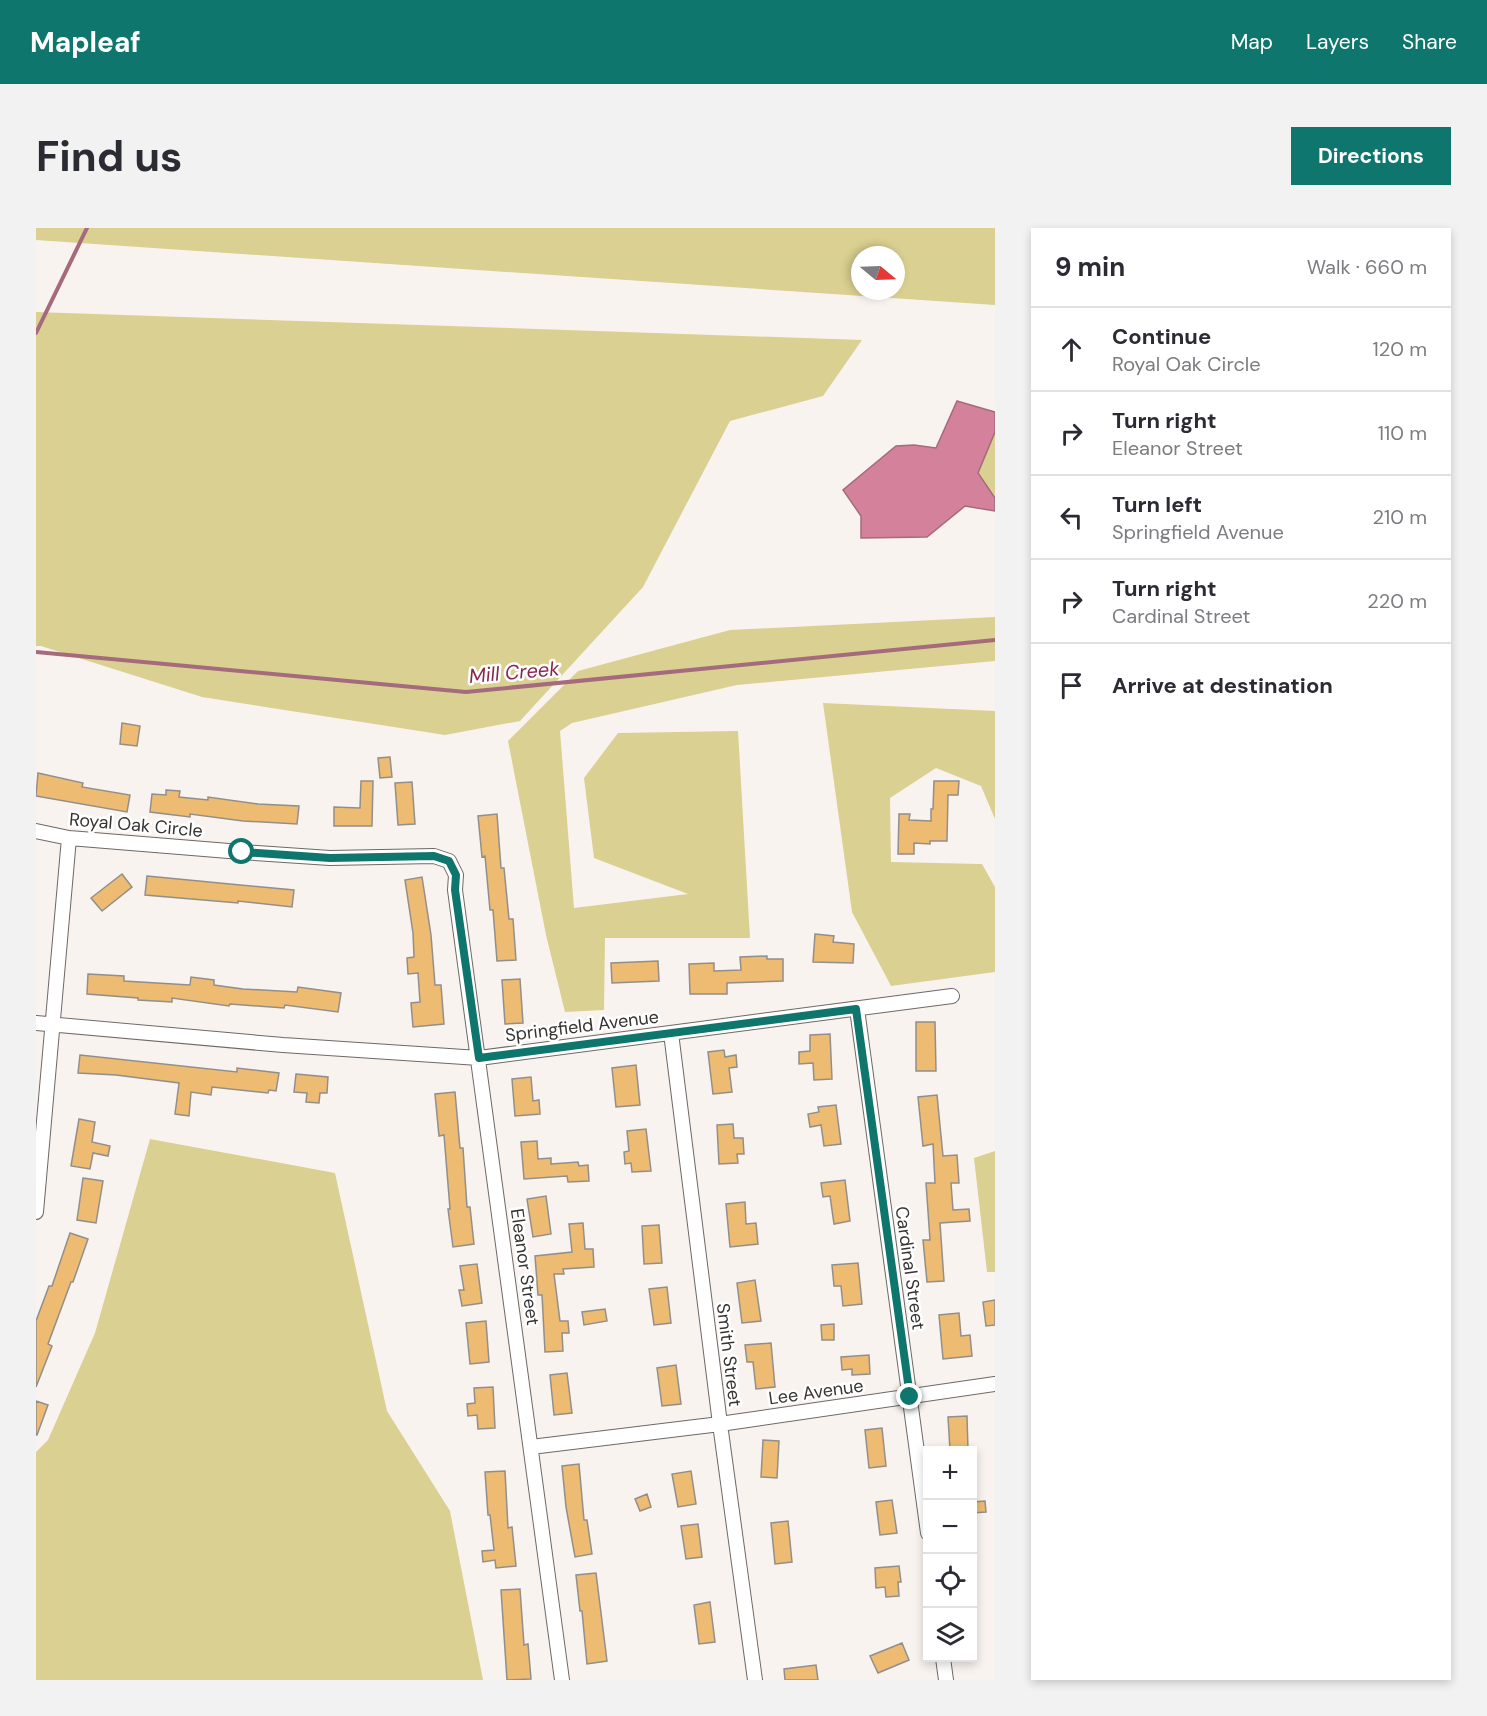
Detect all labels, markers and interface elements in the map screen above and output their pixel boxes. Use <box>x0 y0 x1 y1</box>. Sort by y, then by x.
text: Mapleaf <box>30 24 141 61</box>
text: Map <box>1231 28 1273 56</box>
text: Layers <box>1306 28 1369 56</box>
text: Share <box>1402 28 1457 56</box>
button: Directions <box>1291 127 1451 185</box>
text: Find us <box>36 129 182 184</box>
north arrow <box>851 246 905 300</box>
text: 9 min <box>1055 250 1125 284</box>
text: Walk · 660 m <box>1307 254 1427 280</box>
text: Continue <box>1112 322 1211 351</box>
icon: ahead <box>1055 333 1088 366</box>
text: 120 m <box>1373 336 1427 362</box>
text: Royal Oak Circle <box>1112 351 1261 377</box>
text: Turn right <box>1112 406 1217 435</box>
icon: right <box>1055 417 1088 450</box>
text: 110 m <box>1378 420 1427 446</box>
text: Eleanor Street <box>1112 435 1243 461</box>
text: Turn left <box>1112 490 1202 519</box>
icon: left <box>1055 501 1088 534</box>
text: 210 m <box>1372 504 1427 530</box>
text: Springfield Avenue <box>1112 519 1284 545</box>
text: Turn right <box>1112 574 1217 603</box>
icon: right <box>1055 585 1088 618</box>
text: 220 m <box>1367 588 1427 614</box>
text: Cardinal Street <box>1112 603 1250 629</box>
water label: Mill Creek <box>468 655 561 689</box>
icon: arrive <box>1055 669 1088 702</box>
text: Arrive at destination <box>1112 671 1333 700</box>
street label: Royal Oak Circle <box>68 807 204 843</box>
route start <box>228 838 254 864</box>
street label: Springfield Avenue <box>504 1005 660 1047</box>
street label: Cardinal Street <box>889 1205 931 1331</box>
street label: Eleanor Street <box>505 1207 545 1327</box>
street label: Smith Street <box>711 1302 747 1408</box>
street label: Lee Avenue <box>767 1373 865 1411</box>
route end <box>896 1383 922 1409</box>
map controls <box>923 1446 977 1662</box>
button: + <box>923 1446 977 1500</box>
button: − <box>923 1500 977 1554</box>
button: locate <box>923 1554 977 1608</box>
button: layers <box>923 1608 977 1662</box>

